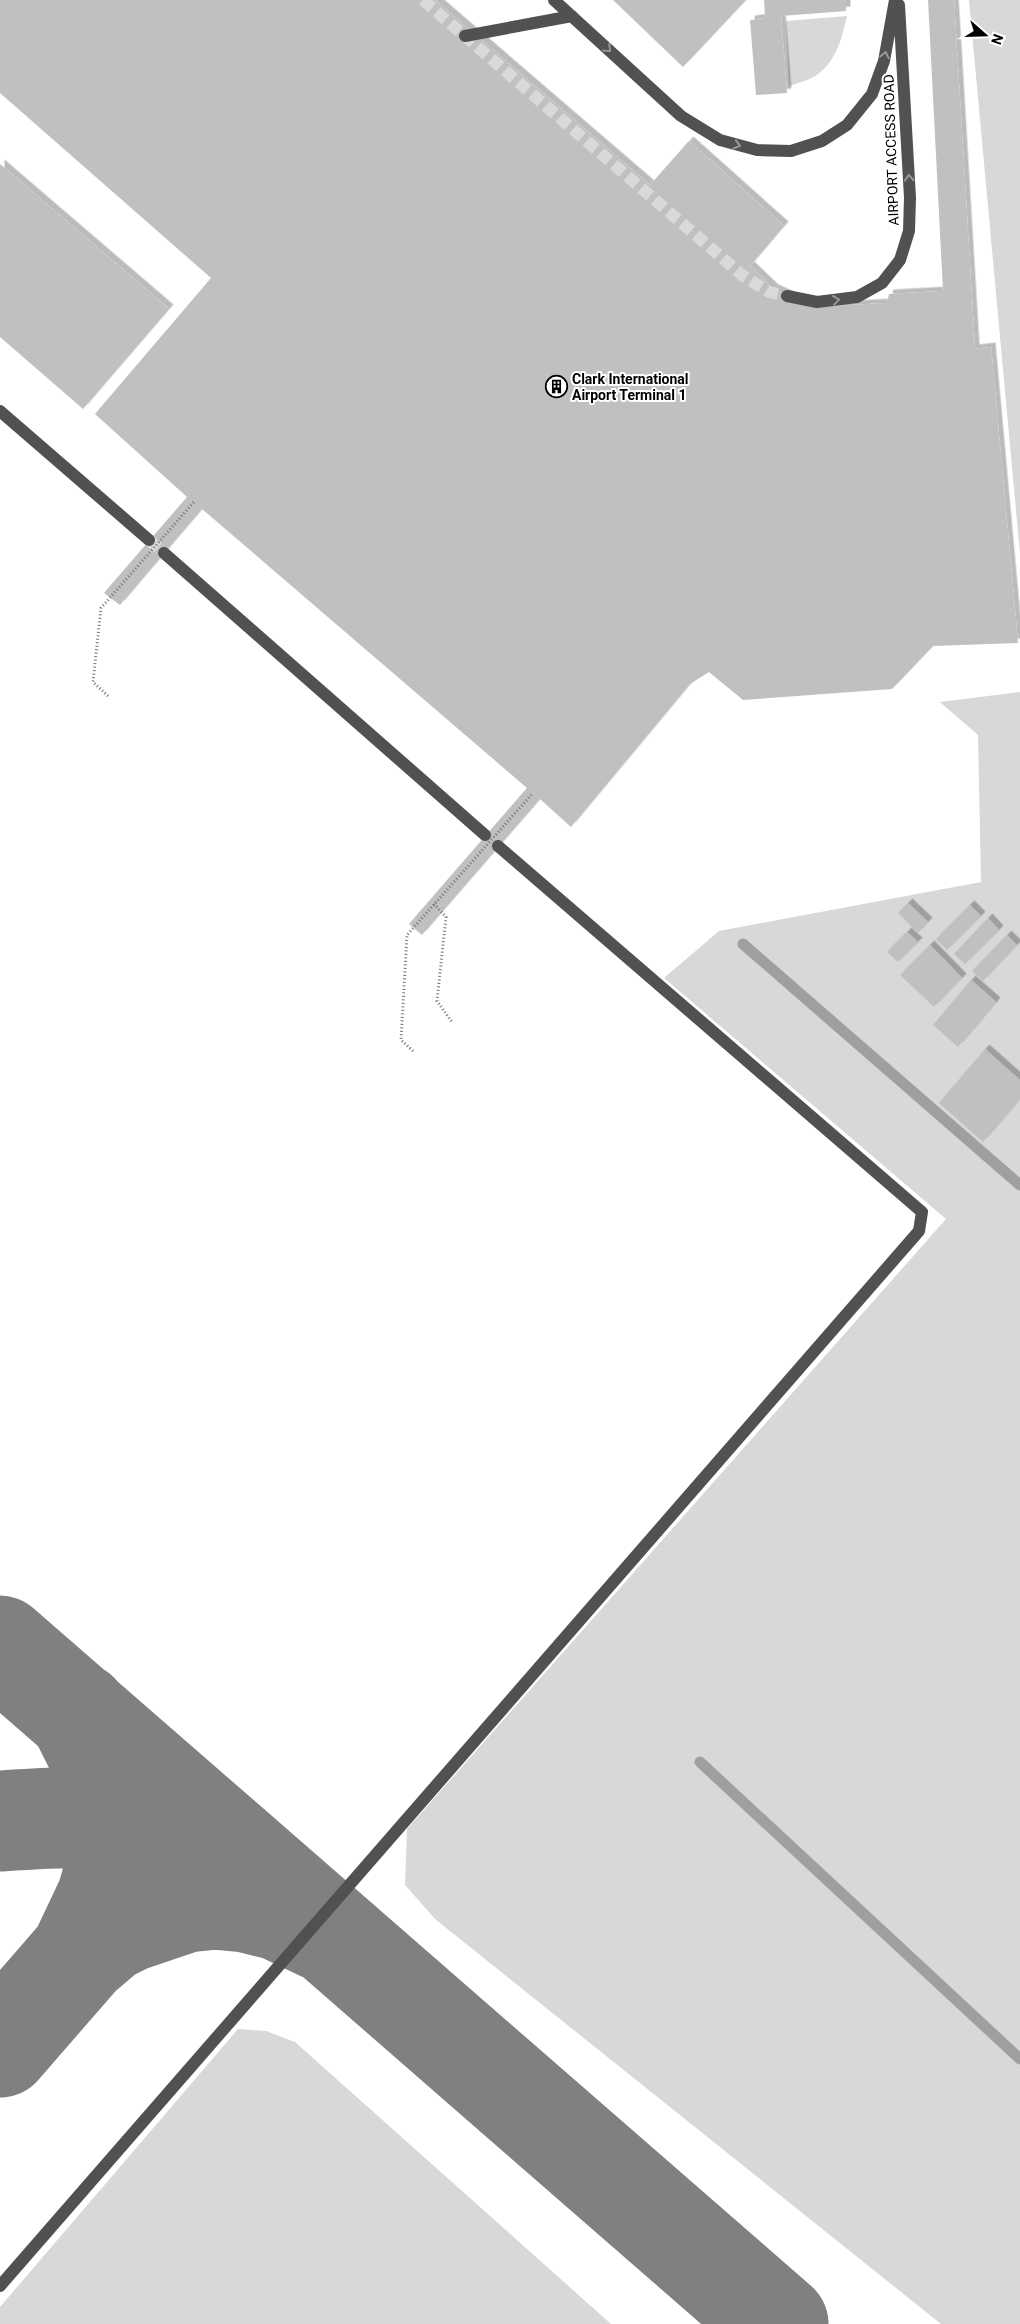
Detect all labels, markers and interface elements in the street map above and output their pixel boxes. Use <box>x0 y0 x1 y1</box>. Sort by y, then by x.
north arrow <box>960 10 1010 60</box>
text: N <box>988 32 1006 47</box>
one-way arrow <box>603 43 612 52</box>
one-way arrow <box>879 51 890 59</box>
street label: AIRPORT ACCESS ROAD <box>880 74 902 226</box>
one-way arrow <box>733 139 741 149</box>
one-way arrow <box>903 174 914 182</box>
one-way arrow <box>831 295 840 305</box>
place label: Clark International Airport Terminal 1 <box>572 371 689 403</box>
building icon: Clark International Airport Terminal 1 <box>544 375 568 399</box>

